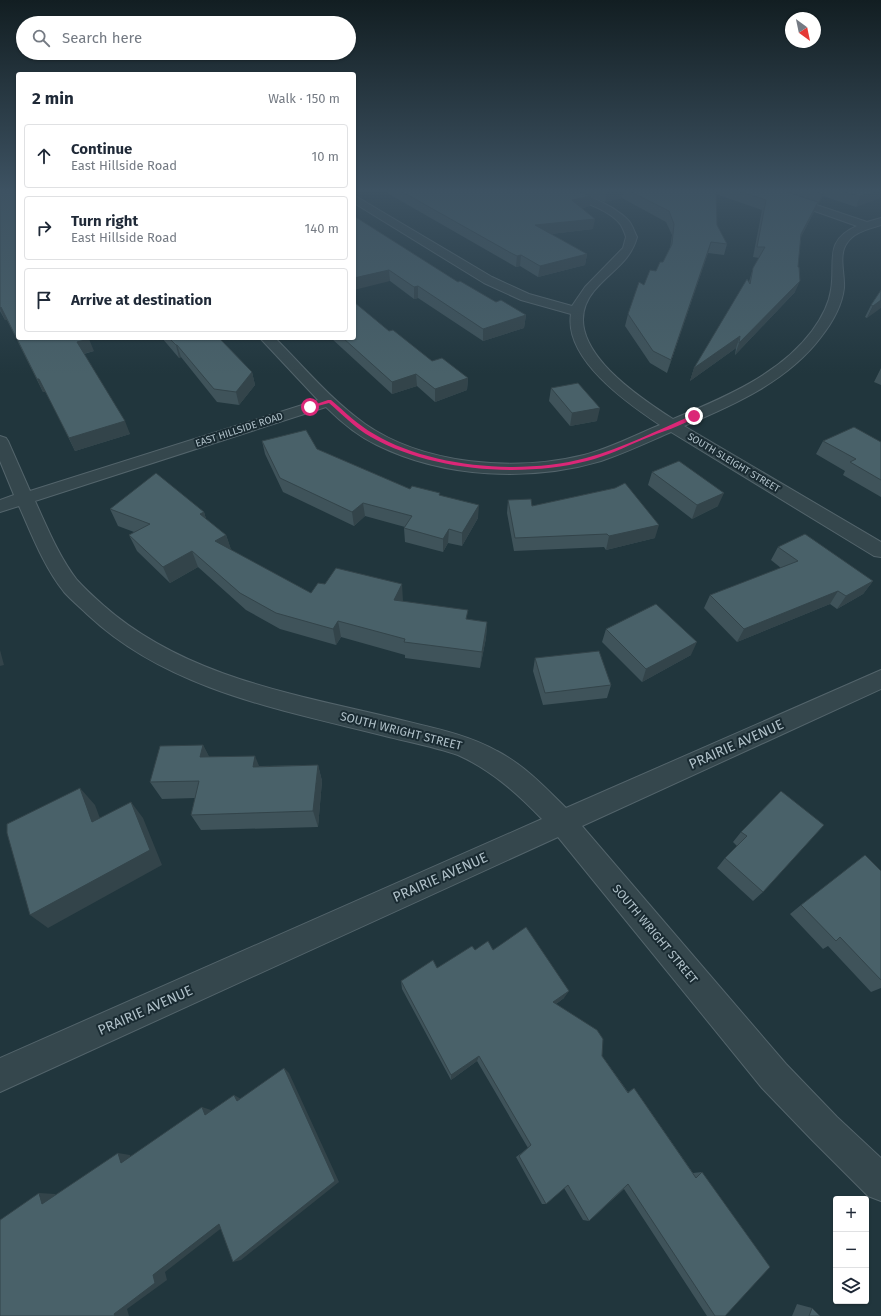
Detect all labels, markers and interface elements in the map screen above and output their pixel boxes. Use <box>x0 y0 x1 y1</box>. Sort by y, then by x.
north arrow <box>785 12 821 48</box>
search box <box>16 16 356 60</box>
icon: search <box>30 27 52 49</box>
text: Search here <box>62 29 142 47</box>
text: 2 min <box>32 88 74 109</box>
text: Walk · 150 m <box>268 91 340 106</box>
text: Continue <box>71 140 132 158</box>
icon: ahead <box>33 145 55 167</box>
text: 10 m <box>312 149 339 164</box>
text: East Hillside Road <box>71 158 177 173</box>
text: Turn right <box>71 212 138 230</box>
icon: right <box>33 217 55 239</box>
text: 140 m <box>305 221 339 236</box>
text: East Hillside Road <box>71 230 177 245</box>
icon: arrive <box>33 289 55 311</box>
text: Arrive at destination <box>71 291 212 309</box>
route start <box>301 398 319 416</box>
route end <box>685 407 703 425</box>
street label: EAST HILLSIDE ROAD <box>194 410 285 450</box>
street label: SOUTH SLEIGHT STREET <box>685 431 783 496</box>
street label: SOUTH WRIGHT STREET <box>339 709 464 753</box>
street label: PRAIRIE AVENUE <box>686 716 786 773</box>
street label: PRAIRIE AVENUE <box>390 849 490 906</box>
street label: SOUTH WRIGHT STREET <box>609 882 701 987</box>
street label: PRAIRIE AVENUE <box>95 982 195 1039</box>
map controls <box>833 1196 869 1304</box>
button: + <box>833 1196 869 1232</box>
button: − <box>833 1232 869 1268</box>
button: layers <box>833 1268 869 1304</box>

